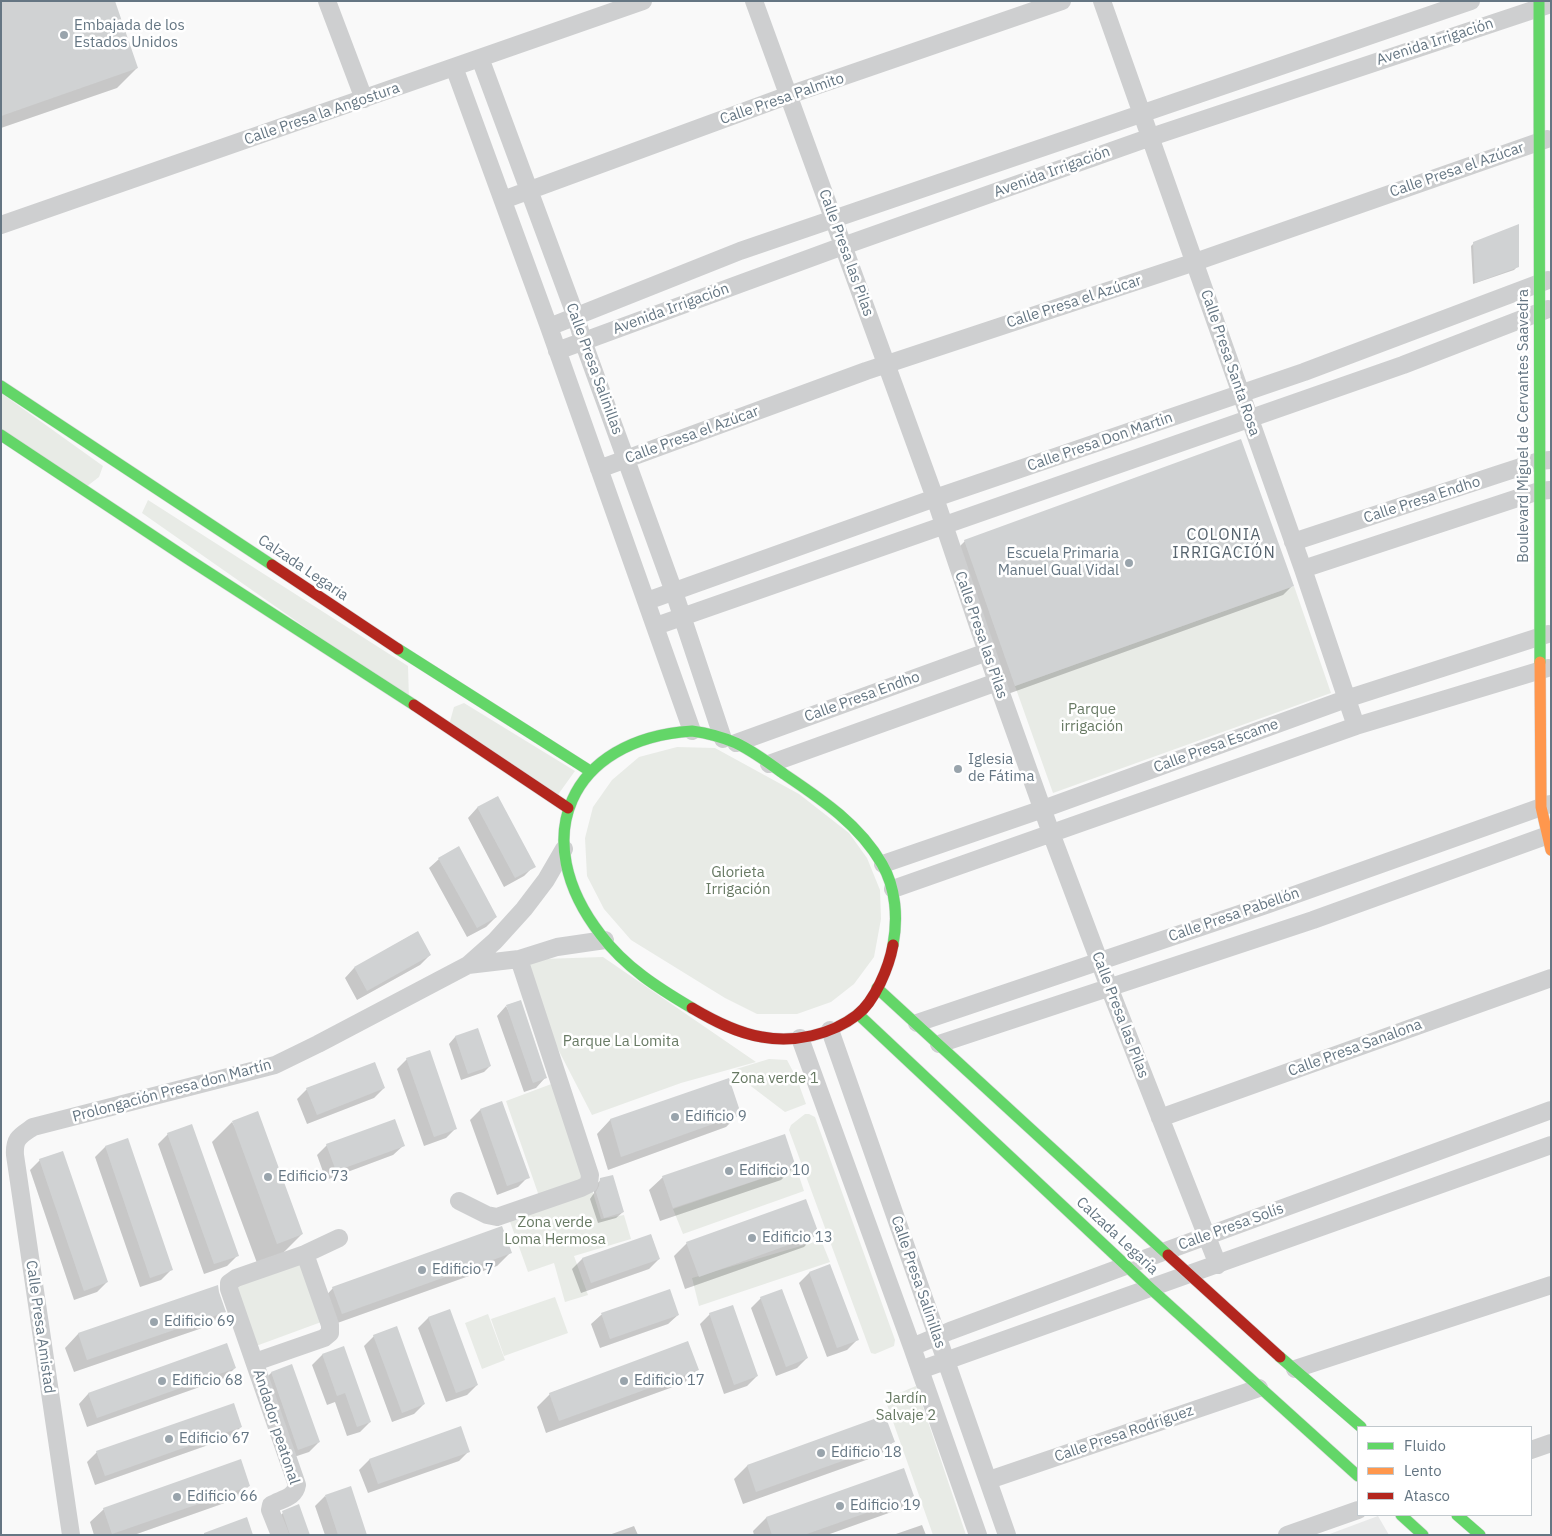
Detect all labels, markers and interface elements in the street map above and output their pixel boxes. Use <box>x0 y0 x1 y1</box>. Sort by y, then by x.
street label: Avenida Irrigación <box>1374 15 1496 69</box>
place label: Embajada de los Estados Unidos <box>74 17 185 52</box>
marker: Embajada de los Estados Unidos <box>58 29 70 41</box>
street label: Calle Presa Palmito <box>718 69 846 129</box>
street label: Calle Presa la Angostura <box>242 79 402 149</box>
street label: Calle Presa el Azúcar <box>1388 139 1526 201</box>
street label: Avenida Irrigación <box>992 143 1112 201</box>
street label: Calle Presa las Pilas <box>815 187 877 319</box>
street label: Calle Presa el Azúcar <box>1004 272 1144 332</box>
street label: Avenida Irrigación <box>611 280 731 338</box>
street label: Calle Presa Santa Rosa <box>1196 287 1264 439</box>
street label: Boulevard Miguel de Cervantes Saavedra <box>1515 289 1533 563</box>
street label: Calle Presa Salinillas <box>562 301 626 437</box>
street label: Calle Presa el Azúcar <box>623 402 761 468</box>
street label: Calle Presa Don Martin <box>1025 409 1175 475</box>
street label: Calle Presa Endho <box>1361 473 1483 527</box>
district label: COLONIA IRRIGACIÓN <box>1171 525 1277 563</box>
street label: Calzada Legaria <box>254 531 352 605</box>
place label: Escuela Primaria Manuel Gual Vidal <box>998 545 1119 580</box>
marker: Escuela Primaria Manuel Gual Vidal <box>1123 557 1135 569</box>
street label: Calle Presa las Pilas <box>951 569 1011 701</box>
street label: Calle Presa Endho <box>802 668 922 726</box>
park label: Parque irrigación <box>1061 701 1123 736</box>
street label: Calle Presa Escame <box>1151 715 1281 777</box>
place label: Iglesia de Fátima <box>968 751 1034 786</box>
marker: Iglesia de Fátima <box>952 763 964 775</box>
park label: Glorieta Irrigación <box>706 864 770 899</box>
street label: Calle Presa Pabellón <box>1166 884 1302 946</box>
street label: Calle Presa las Pilas <box>1088 949 1152 1081</box>
street label: Calle Presa Sanalona <box>1286 1015 1424 1081</box>
park label: Parque La Lomita <box>563 1033 679 1051</box>
street label: Prolongación Presa don Martín <box>71 1056 273 1126</box>
park label: Zona verde 1 <box>731 1070 819 1088</box>
place label: Edificio 9 <box>685 1108 747 1126</box>
marker: Edificio 9 <box>669 1111 681 1123</box>
place label: Edificio 10 <box>739 1162 810 1180</box>
marker: Edificio 10 <box>723 1165 735 1177</box>
place label: Edificio 73 <box>278 1168 349 1186</box>
marker: Edificio 73 <box>262 1171 274 1183</box>
street label: Calzada Legaria <box>1072 1193 1162 1279</box>
street label: Calle Presa Solís <box>1176 1200 1286 1254</box>
street label: Calle Presa Salinillas <box>887 1213 949 1351</box>
park label: Zona verde Loma Hermosa <box>504 1214 606 1249</box>
place label: Edificio 13 <box>762 1229 833 1247</box>
marker: Edificio 13 <box>746 1232 758 1244</box>
street label: Calle Presa Amistad <box>22 1259 58 1395</box>
place label: Edificio 7 <box>432 1261 494 1279</box>
marker: Edificio 7 <box>416 1264 428 1276</box>
place label: Edificio 69 <box>164 1313 235 1331</box>
marker: Edificio 69 <box>148 1316 160 1328</box>
street label: Andador peatonal <box>249 1367 303 1487</box>
place label: Edificio 68 <box>172 1372 243 1390</box>
place label: Edificio 17 <box>634 1372 705 1390</box>
marker: Edificio 68 <box>156 1375 168 1387</box>
marker: Edificio 17 <box>618 1375 630 1387</box>
park label: Jardín Salvaje 2 <box>876 1390 936 1425</box>
street label: Calle Presa Rodríguez <box>1052 1402 1196 1466</box>
legend <box>1357 1426 1532 1516</box>
place label: Edificio 67 <box>179 1430 250 1448</box>
marker: Edificio 67 <box>163 1433 175 1445</box>
text: Fluido <box>1404 1436 1446 1455</box>
place label: Edificio 18 <box>831 1444 902 1462</box>
marker: Edificio 18 <box>815 1447 827 1459</box>
text: Lento <box>1404 1461 1442 1480</box>
text: Atasco <box>1404 1486 1450 1505</box>
place label: Edificio 66 <box>187 1488 258 1506</box>
marker: Edificio 66 <box>171 1491 183 1503</box>
place label: Edificio 19 <box>850 1497 921 1515</box>
marker: Edificio 19 <box>834 1500 846 1512</box>

